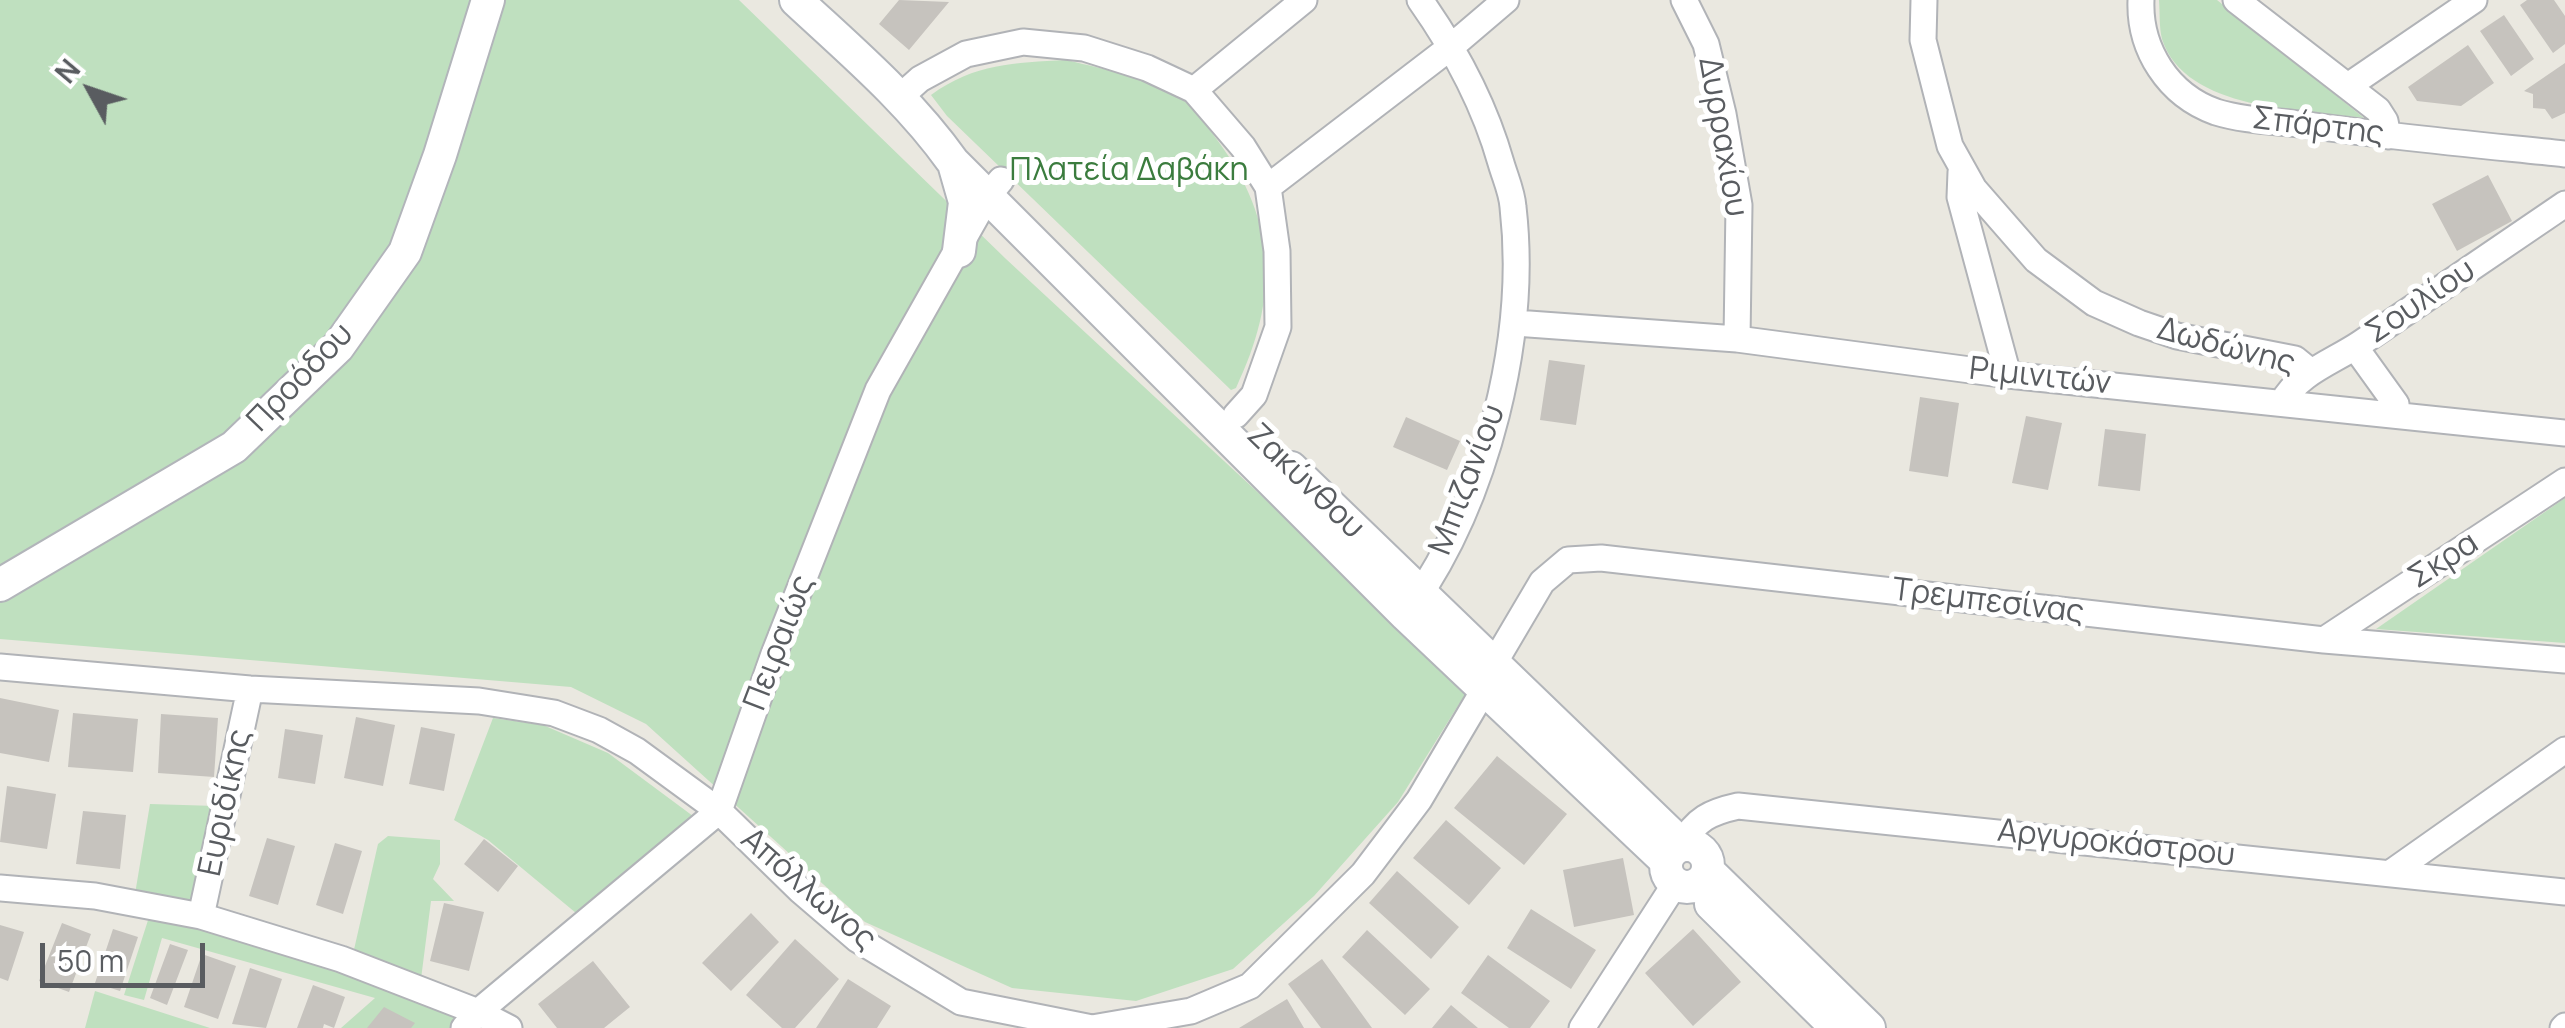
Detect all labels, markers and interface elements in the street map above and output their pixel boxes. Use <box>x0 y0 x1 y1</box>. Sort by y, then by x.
north arrow <box>40 40 140 140</box>
text: N <box>46 51 88 91</box>
street label: Δυρραχίου <box>1689 54 1755 220</box>
street label: Σπάρτης <box>2250 100 2386 154</box>
park label: Πλατεία Δαβάκη <box>1010 152 1248 190</box>
street label: Σουλίου <box>2359 252 2483 352</box>
street label: Δωδώνης <box>2153 310 2299 384</box>
street label: Προόδου <box>240 316 362 440</box>
street label: Ριμινιτών <box>1967 350 2113 404</box>
street label: Μπιζανίου <box>1422 400 1514 560</box>
street label: Ζακύνθου <box>1238 417 1372 547</box>
street label: Σκρα <box>2402 524 2486 598</box>
street label: Πειραιώς <box>737 570 823 716</box>
street label: Τρεμπεσίνας <box>1890 571 2086 633</box>
street label: Ευριδίκης <box>192 726 260 880</box>
street label: Αργυροκάστρου <box>1995 812 2237 876</box>
street label: Απόλλωνος <box>732 821 884 959</box>
scale bar <box>45 923 210 985</box>
text: 50 m <box>57 940 124 981</box>

